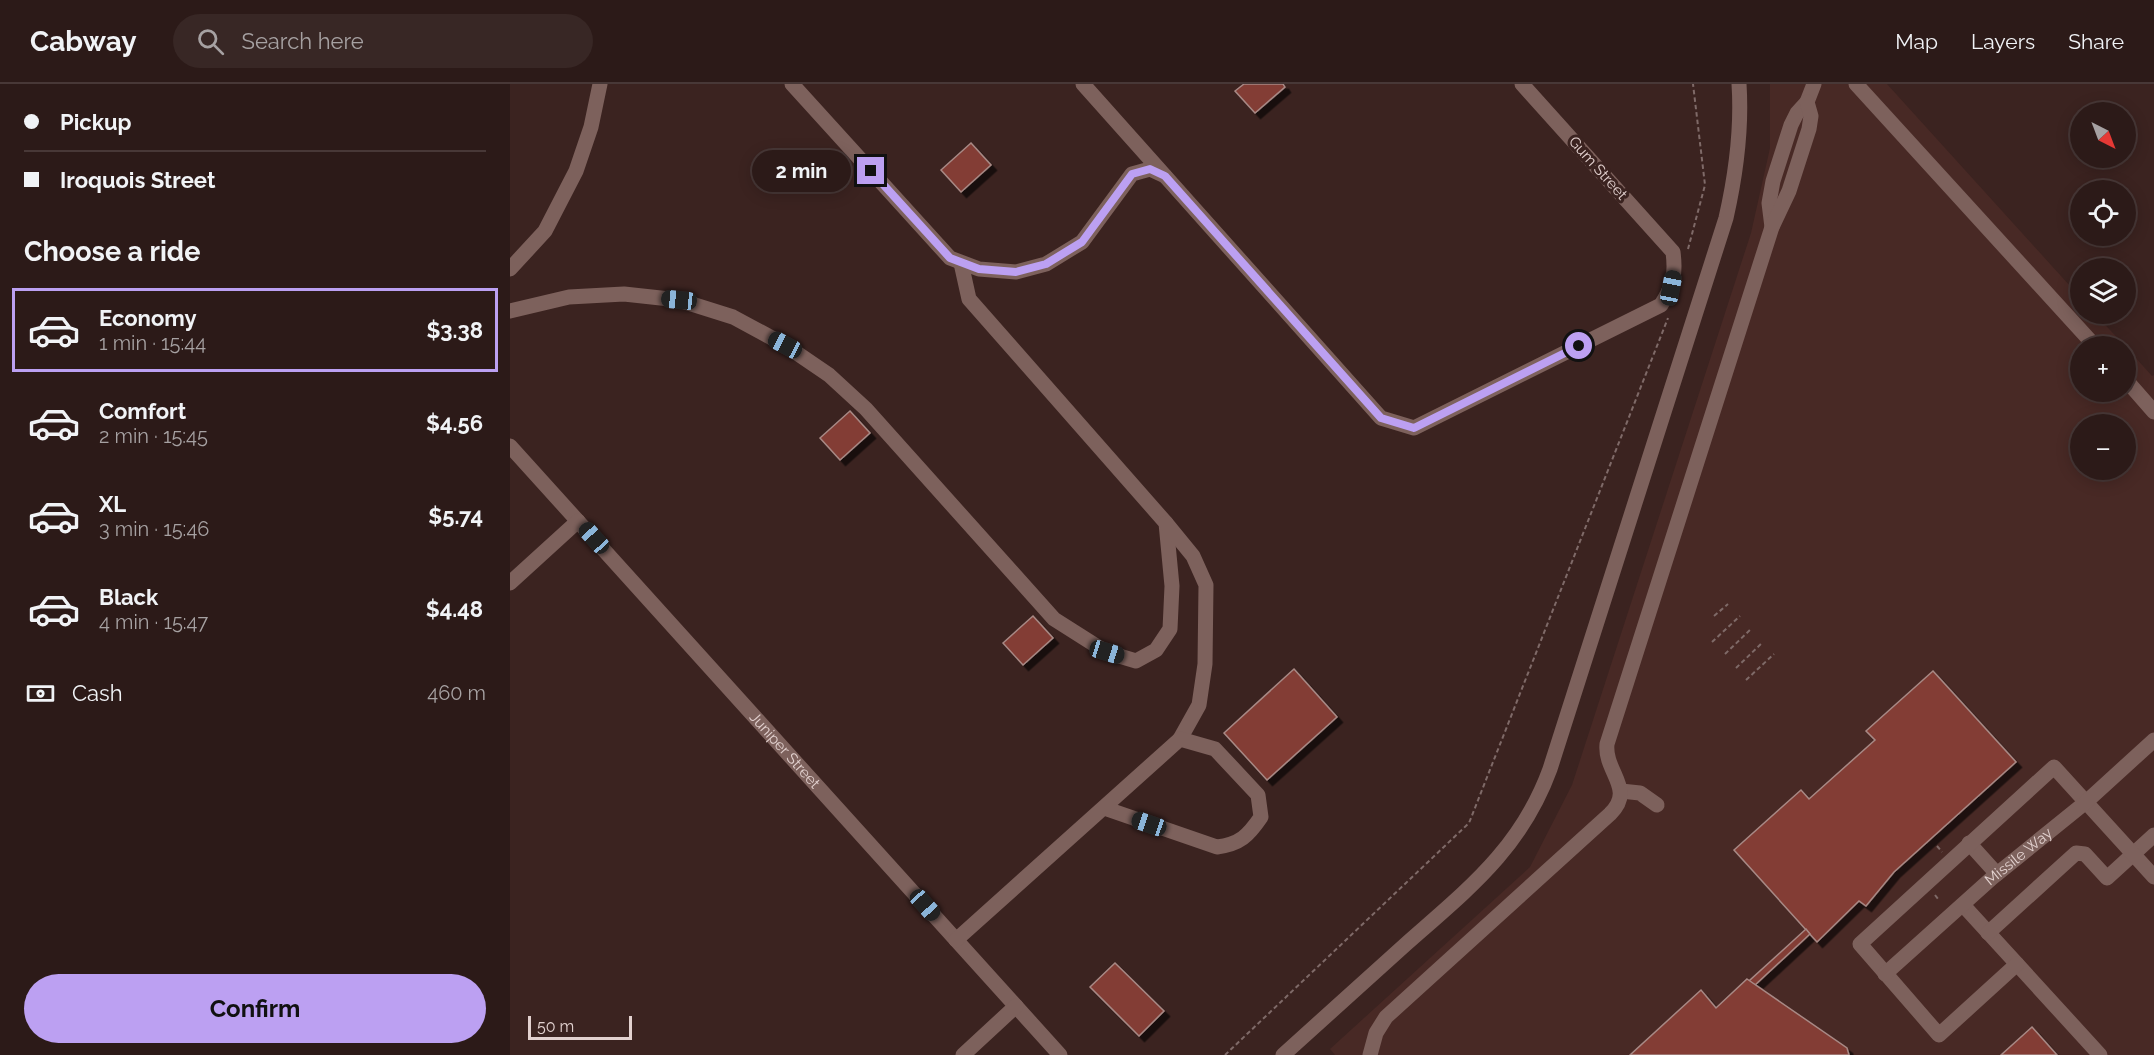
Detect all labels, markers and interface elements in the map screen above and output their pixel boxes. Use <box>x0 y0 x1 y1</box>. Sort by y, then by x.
search box <box>173 14 593 68</box>
text: Cabway <box>30 25 137 58</box>
icon: search <box>194 25 227 58</box>
text: Search here <box>242 28 364 54</box>
text: Map <box>1895 29 1938 54</box>
text: Layers <box>1971 29 2035 54</box>
text: Share <box>2068 29 2124 54</box>
north arrow <box>2070 102 2136 168</box>
map controls <box>2070 102 2136 480</box>
text: Pickup <box>60 109 132 135</box>
street label: Gum Street <box>1565 133 1631 203</box>
callout: 2 min <box>751 150 850 192</box>
route end <box>857 157 884 184</box>
text: 2 min <box>776 159 827 183</box>
text: Iroquois Street <box>60 167 215 193</box>
button: locate <box>2070 180 2136 246</box>
text: Choose a ride <box>24 236 200 267</box>
button: layers <box>2070 258 2136 324</box>
car <box>1659 269 1683 307</box>
car <box>660 289 698 311</box>
icon: car <box>27 303 81 357</box>
text: Economy <box>99 305 197 331</box>
text: $3.38 <box>426 317 483 343</box>
car <box>765 329 805 361</box>
text: 1 min · 15:44 <box>99 331 206 355</box>
route start <box>1565 332 1592 359</box>
button: + <box>2070 336 2136 402</box>
icon: car <box>27 396 81 450</box>
text: Comfort <box>99 398 186 424</box>
text: $4.56 <box>426 410 483 436</box>
button: − <box>2070 414 2136 480</box>
text: 2 min · 15:45 <box>99 424 208 448</box>
icon: car <box>27 489 81 543</box>
text: XL <box>99 491 126 517</box>
text: $5.74 <box>428 503 483 529</box>
text: 3 min · 15:46 <box>99 517 209 541</box>
car <box>575 519 613 557</box>
icon: car <box>27 582 81 636</box>
text: Black <box>99 584 158 610</box>
text: $4.48 <box>426 596 483 622</box>
text: 4 min · 15:47 <box>99 610 208 634</box>
car <box>1087 638 1127 666</box>
icon: cash <box>24 677 57 710</box>
text: Cash <box>72 680 123 706</box>
text: 460 m <box>427 681 486 705</box>
street label: Juniper Street <box>746 708 824 792</box>
car <box>1129 810 1169 838</box>
street label: Missile Way <box>1981 824 2056 889</box>
car <box>906 886 944 924</box>
button: Confirm <box>24 974 486 1043</box>
scale bar <box>528 1013 632 1040</box>
text: 50 m <box>537 1017 574 1036</box>

